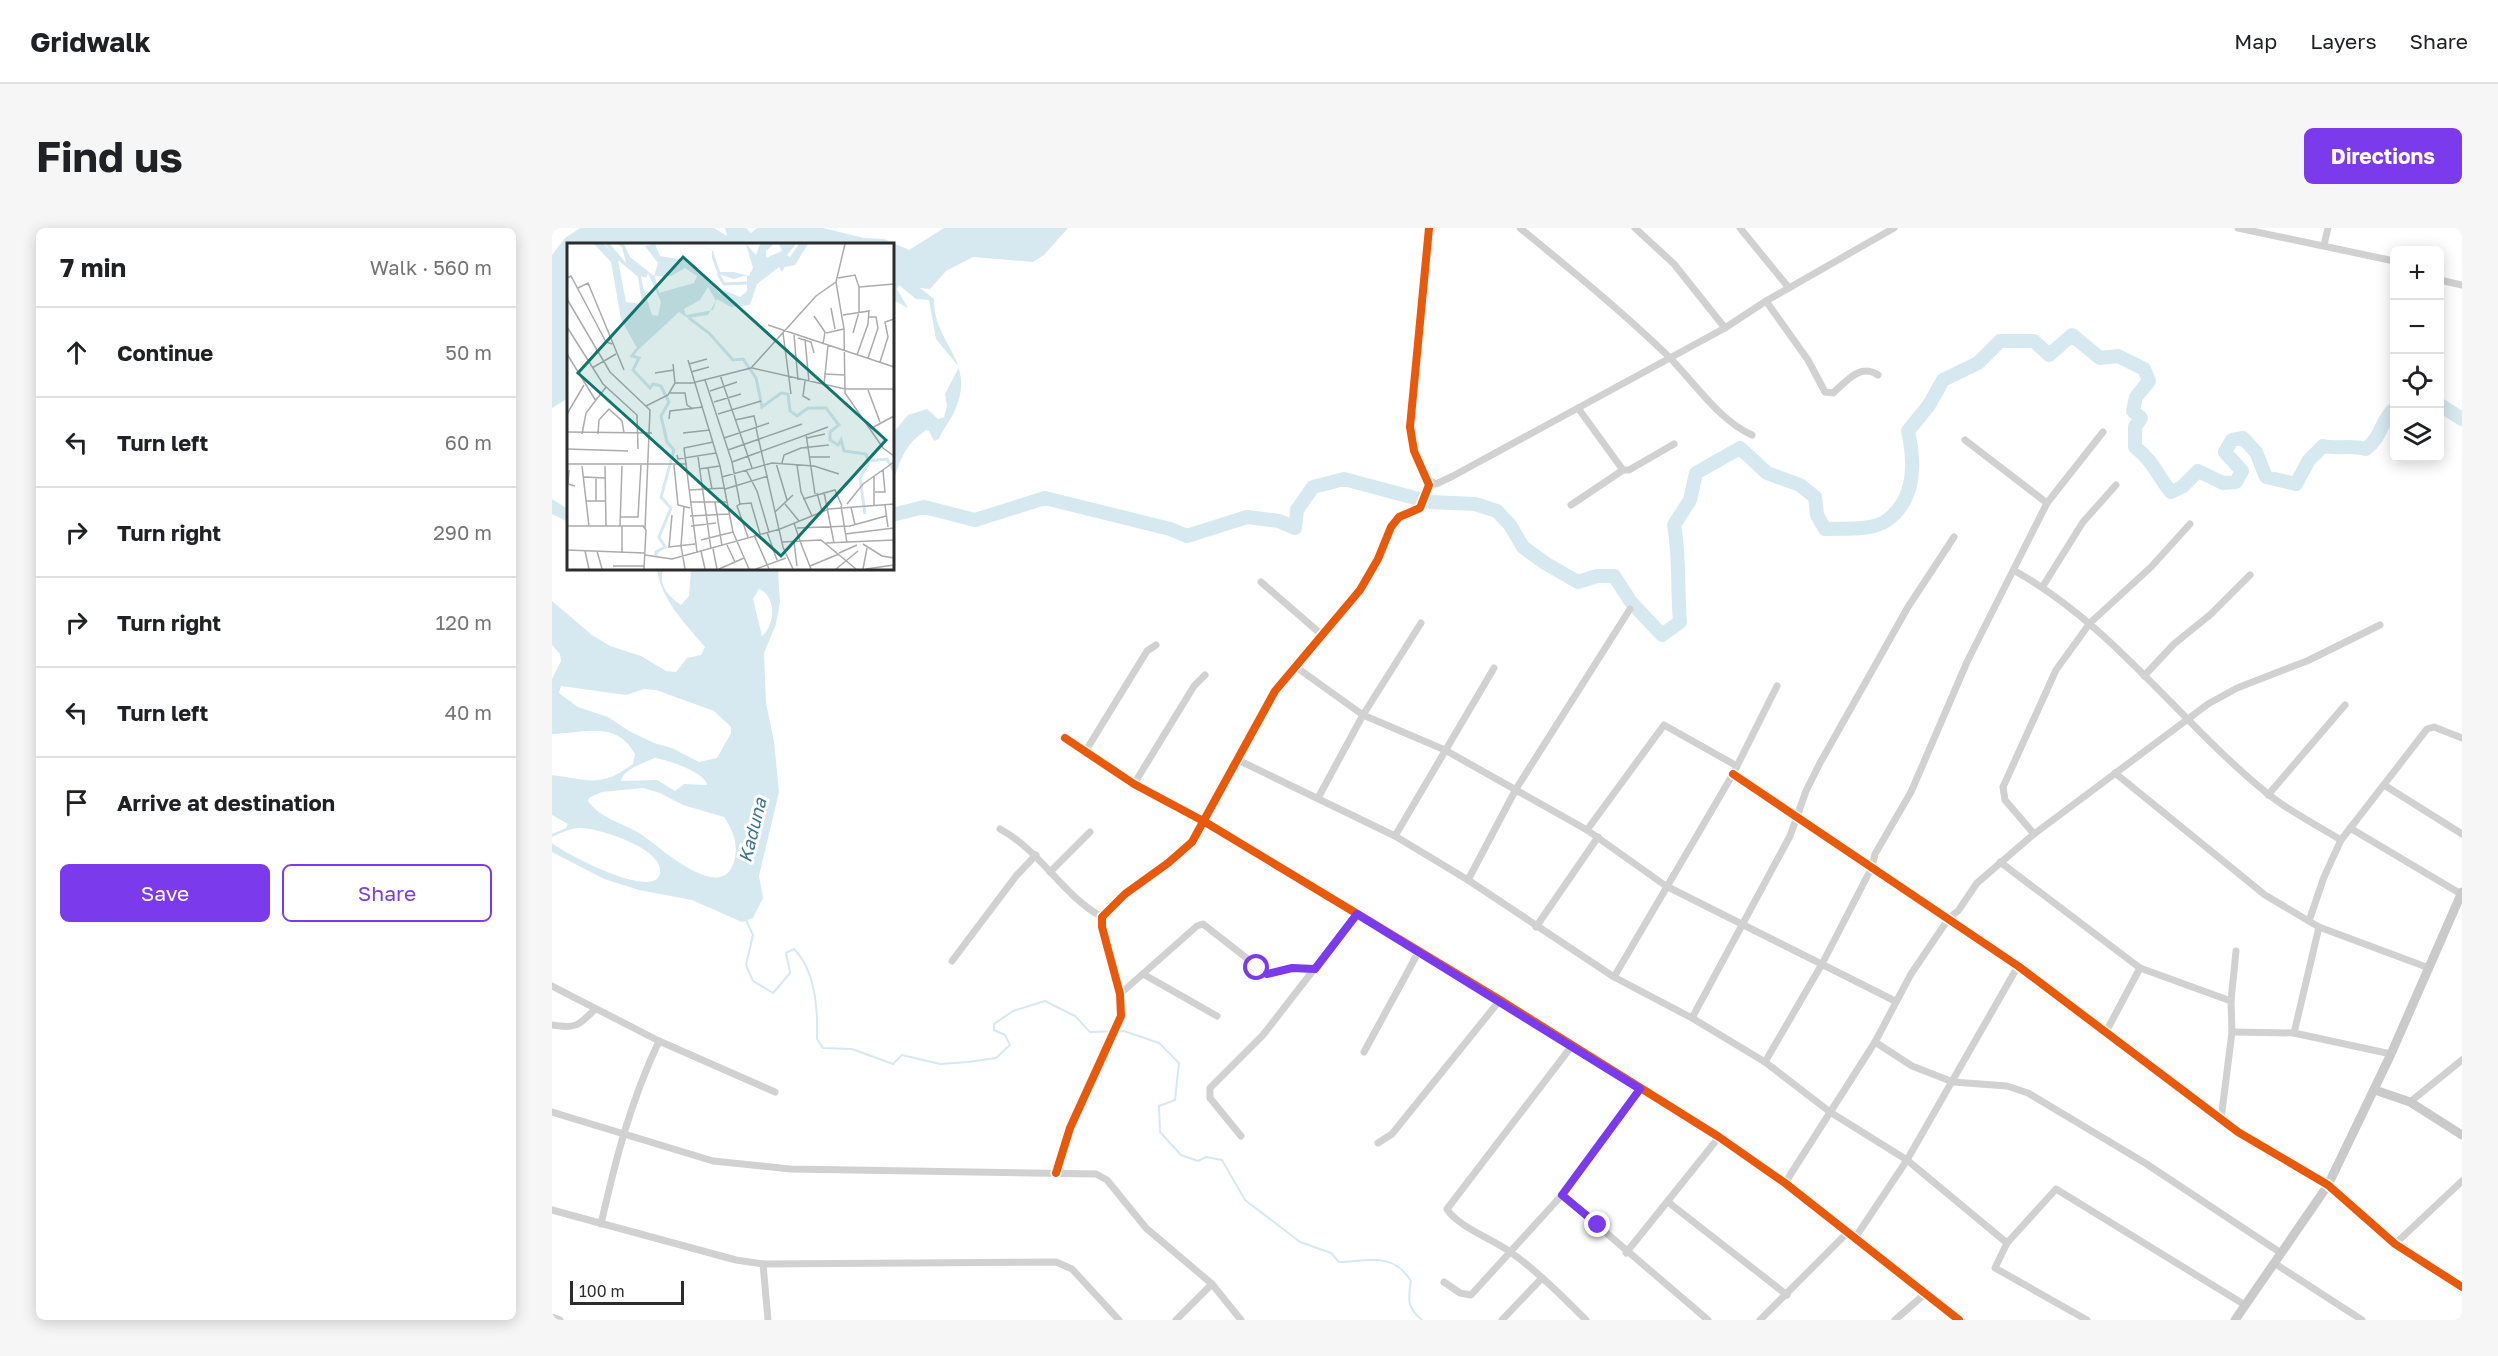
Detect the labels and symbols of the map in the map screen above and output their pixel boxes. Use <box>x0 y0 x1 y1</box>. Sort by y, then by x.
inset map <box>567 243 894 570</box>
water label: Kaduna <box>733 795 771 864</box>
route start <box>1243 954 1269 980</box>
route end <box>1584 1211 1610 1237</box>
scale bar <box>570 1278 684 1306</box>

